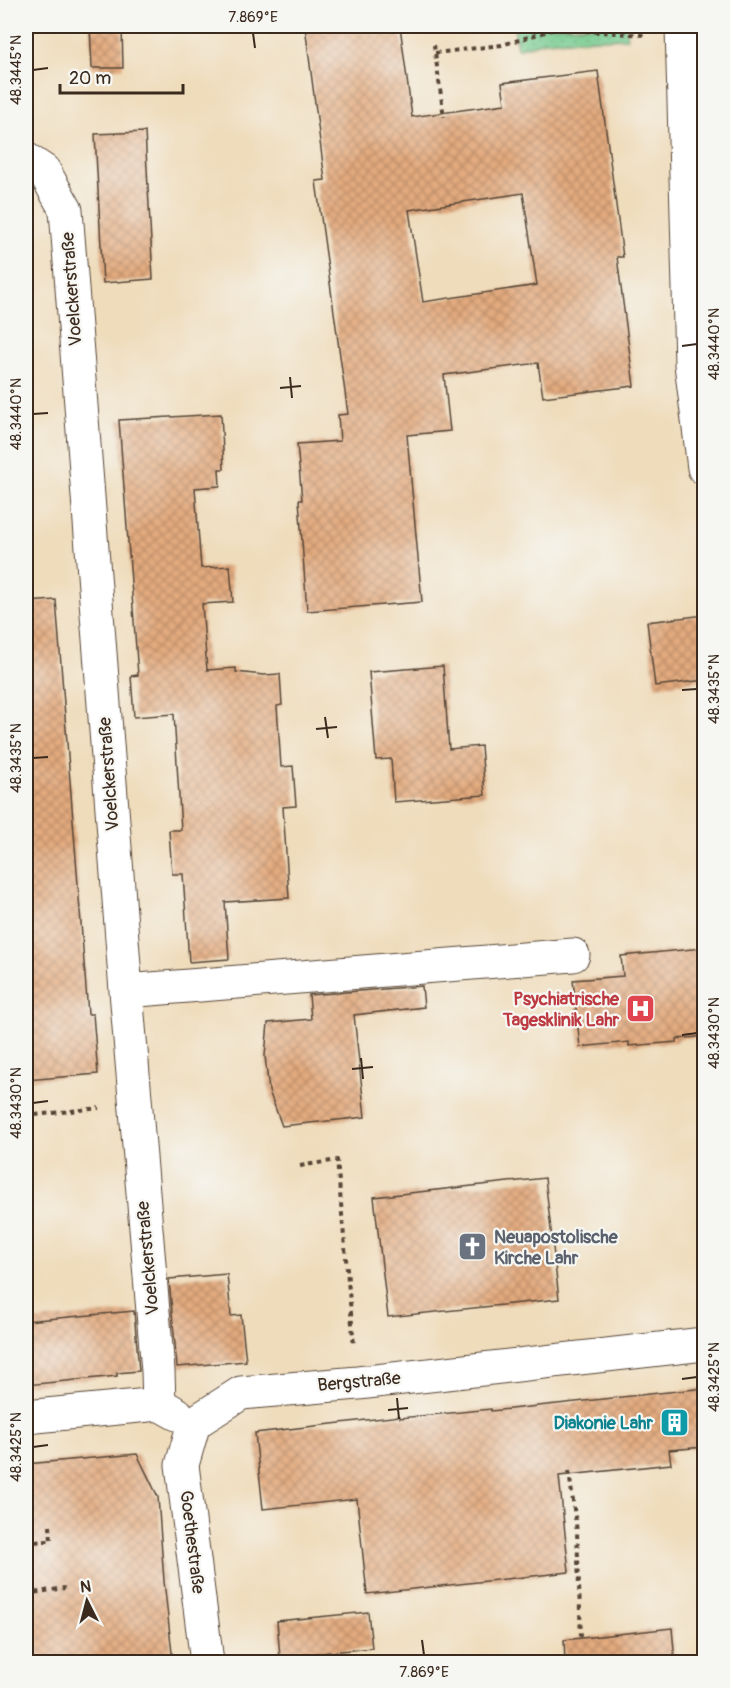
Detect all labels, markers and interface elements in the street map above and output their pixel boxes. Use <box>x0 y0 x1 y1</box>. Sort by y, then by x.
text: 7.869°E <box>228 8 278 27</box>
text: 48.3445°N <box>7 35 26 105</box>
scale bar <box>60 57 183 95</box>
text: 20 m <box>69 67 111 90</box>
street label: Voelckerstraße <box>57 231 87 347</box>
text: 48.3440°N <box>705 308 724 380</box>
text: 48.3440°N <box>7 378 26 450</box>
text: 48.3435°N <box>705 654 724 724</box>
street label: Voelckerstraße <box>94 716 124 832</box>
text: 48.3435°N <box>7 723 26 793</box>
place label: Psychiatrische Tagesklinik Lahr <box>502 988 620 1032</box>
hospital icon: Psychiatrische Tagesklinik Lahr <box>624 993 656 1025</box>
text: 48.3430°N <box>705 997 724 1069</box>
text: 48.3430°N <box>7 1067 26 1139</box>
street label: Voelckerstraße <box>132 1200 164 1316</box>
place label: Neuapostolische Kirche Lahr <box>494 1226 619 1270</box>
church icon: Neuapostolische Kirche Lahr <box>457 1231 489 1263</box>
text: 48.3425°N <box>705 1342 724 1412</box>
street label: Bergstraße <box>316 1367 402 1397</box>
building icon: Diakonie Lahr <box>658 1407 690 1439</box>
text: 48.3425°N <box>7 1412 26 1482</box>
place label: Diakonie Lahr <box>554 1412 654 1435</box>
street label: Goethestraße <box>174 1489 210 1595</box>
north arrow <box>57 1571 117 1631</box>
text: N <box>79 1577 92 1598</box>
text: 7.869°E <box>399 1663 449 1682</box>

